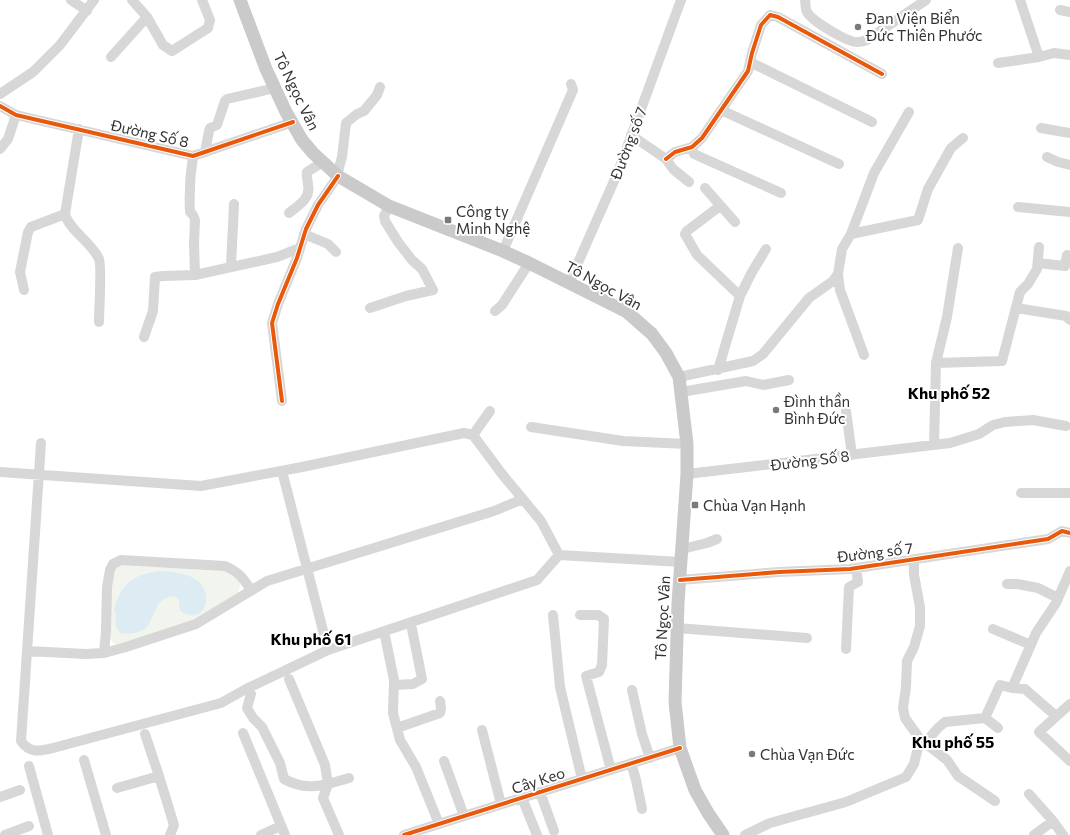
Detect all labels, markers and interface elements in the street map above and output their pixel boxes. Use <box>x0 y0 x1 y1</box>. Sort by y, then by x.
place label: Đan Viện Biển Đức Thiên Phước <box>865 9 983 44</box>
marker: Đan Viện Biển Đức Thiên Phước <box>853 22 863 32</box>
street label: Tô Ngọc Vân <box>270 49 324 133</box>
street label: Đường số 7 <box>606 104 650 183</box>
street label: Đường Số 8 <box>108 115 191 151</box>
place label: Công ty Minh Nghệ <box>456 202 530 237</box>
marker: Công ty Minh Nghệ <box>443 215 453 225</box>
street label: Tô Ngọc Vân <box>563 257 645 313</box>
district label: Khu phố 52 <box>908 383 990 402</box>
place label: Đình thần Bình Đức <box>783 392 850 427</box>
marker: Đình thần Bình Đức <box>771 405 781 415</box>
street label: Đường Số 8 <box>769 446 850 474</box>
place label: Chùa Vạn Hạnh <box>703 496 806 514</box>
marker: Chùa Vạn Hạnh <box>690 500 700 510</box>
street label: Đường số 7 <box>835 538 914 566</box>
street label: Tô Ngọc Vân <box>651 575 673 661</box>
district label: Khu phố 61 <box>270 629 352 648</box>
district label: Khu phố 55 <box>912 732 994 751</box>
place label: Chùa Vạn Đức <box>760 745 855 763</box>
marker: Chùa Vạn Đức <box>747 749 757 759</box>
street label: Cây Keo <box>509 763 567 797</box>

